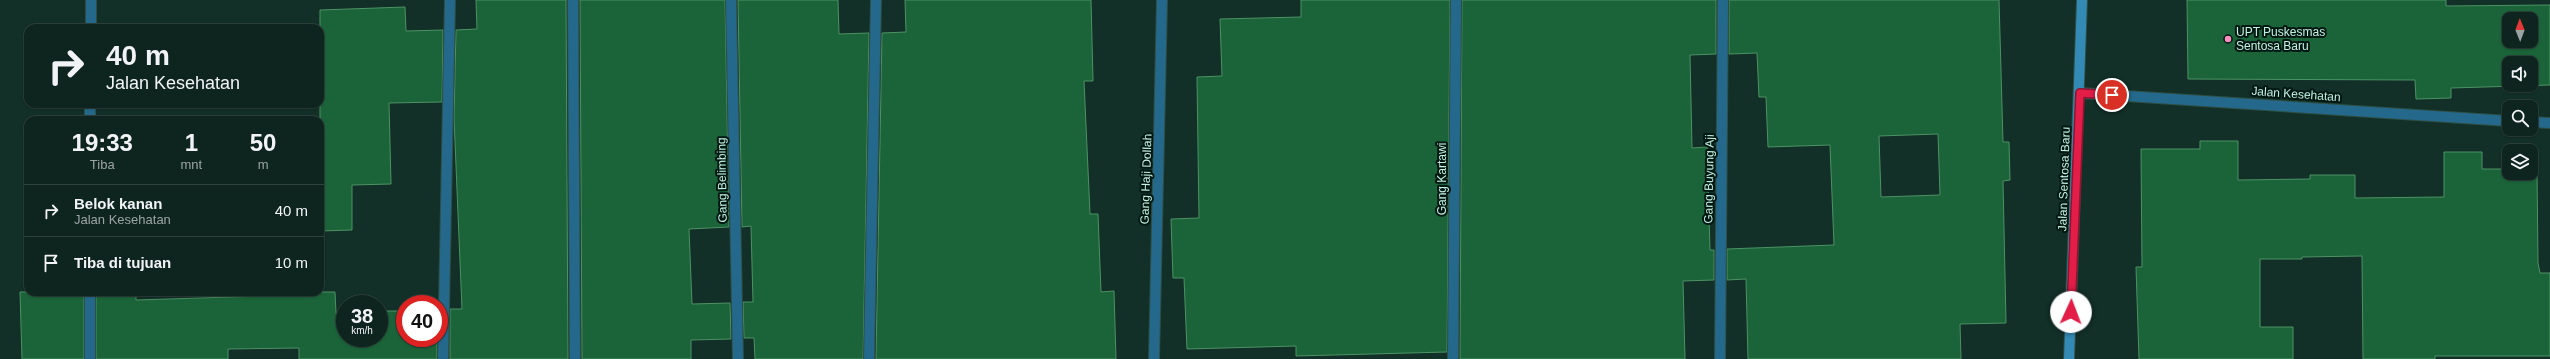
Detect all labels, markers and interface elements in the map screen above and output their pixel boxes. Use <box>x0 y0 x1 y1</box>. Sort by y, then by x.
north arrow <box>2502 12 2538 48</box>
map controls <box>2502 12 2538 180</box>
place label: UPT Puskesmas Sentosa Baru <box>2236 25 2325 53</box>
marker: UPT Puskesmas Sentosa Baru <box>2223 34 2233 44</box>
icon: right <box>40 40 92 92</box>
text: 40 m <box>106 40 170 71</box>
button: sound <box>2502 56 2538 92</box>
text: Jalan Kesehatan <box>106 73 240 93</box>
pin <box>2095 78 2129 112</box>
icon: arrive <box>2101 84 2123 106</box>
street label: Jalan Kesehatan <box>2251 84 2341 104</box>
button: search <box>2502 100 2538 136</box>
street label: Jalan Sentosa Baru <box>2055 126 2073 232</box>
text: 19:33 <box>72 129 133 156</box>
text: 1 <box>185 129 198 156</box>
text: 50 <box>250 129 276 156</box>
street label: Gang Haji Dollah <box>1137 133 1155 225</box>
street label: Gang Buyung Aji <box>1701 134 1717 224</box>
street label: Gang Belimbing <box>714 137 730 223</box>
street label: Gang Kartawi <box>1435 143 1449 215</box>
button: layers <box>2502 144 2538 180</box>
text: Tiba <box>90 157 115 172</box>
text: mnt <box>180 157 202 172</box>
text: m <box>258 157 268 172</box>
text: Belok kanan <box>74 195 162 212</box>
icon: right <box>40 200 62 222</box>
text: 40 m <box>275 202 308 219</box>
text: Jalan Kesehatan <box>74 212 171 227</box>
icon: arrive <box>40 252 62 274</box>
text: Tiba di tujuan <box>74 254 171 271</box>
text: 10 m <box>275 254 308 271</box>
position arrow <box>2050 291 2092 333</box>
speed limit sign: 40 <box>396 295 448 347</box>
text: 38 <box>351 305 373 327</box>
text: km/h <box>351 325 373 336</box>

